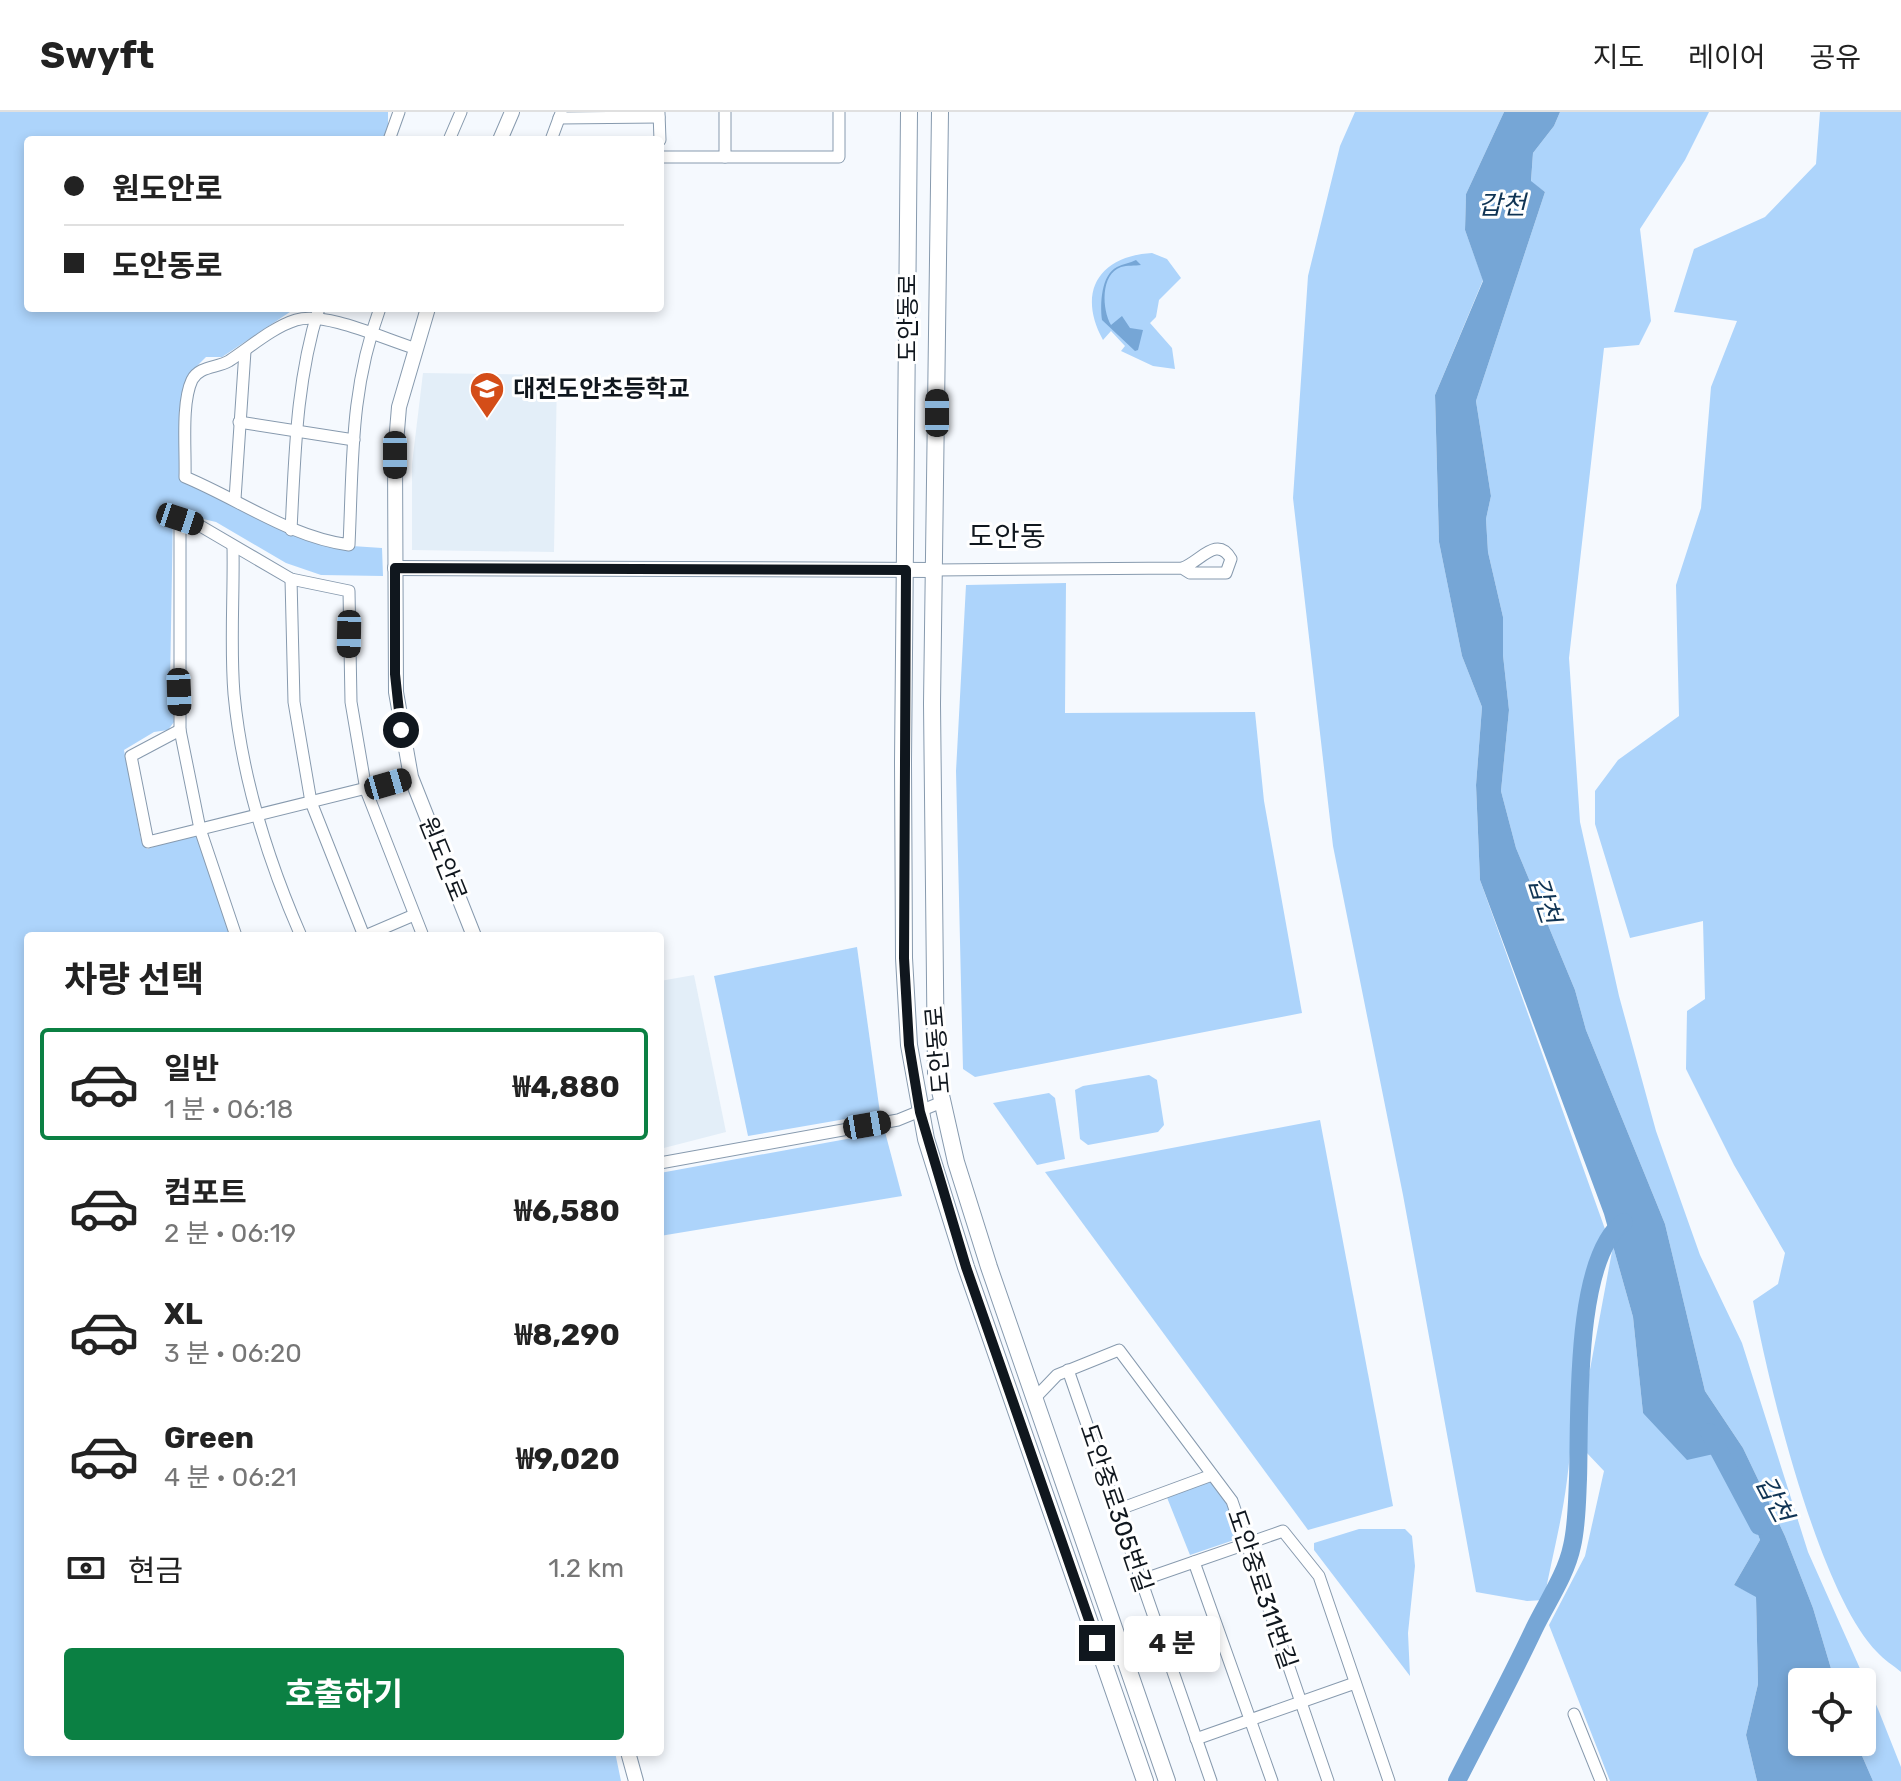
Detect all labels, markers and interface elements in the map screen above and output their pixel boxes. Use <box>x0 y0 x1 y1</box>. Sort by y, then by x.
text: Swyft <box>40 32 154 78</box>
text: 지도 <box>1593 41 1644 74</box>
text: 레이어 <box>1688 41 1765 74</box>
text: 공유 <box>1809 41 1861 74</box>
text: 원도안로 <box>112 171 222 207</box>
water label: 갑천 <box>1478 190 1529 221</box>
text: 도안동로 <box>112 248 222 284</box>
street label: 도안동로 <box>894 274 922 362</box>
school or university icon: 대전도안초등학교 <box>468 370 506 420</box>
place label: 대전도안초등학교 <box>513 375 690 403</box>
car <box>925 389 949 437</box>
car <box>383 431 407 479</box>
car <box>153 500 207 538</box>
district label: 도안동 <box>968 520 1046 553</box>
car <box>337 610 361 658</box>
car <box>166 668 192 716</box>
route start <box>383 712 419 748</box>
car <box>362 766 414 802</box>
street label: 원도안로 <box>413 813 473 905</box>
water label: 갑천 <box>1522 872 1567 930</box>
text: 차량 선택 <box>64 958 204 1001</box>
street label: 도안동로 <box>920 1005 956 1095</box>
icon: car <box>68 1048 140 1120</box>
text: 일반 <box>164 1051 219 1087</box>
text: ₩4,880 <box>513 1069 620 1105</box>
text: 1 분 · 06:18 <box>164 1094 293 1125</box>
car <box>841 1109 893 1141</box>
icon: car <box>68 1172 140 1244</box>
text: 컴포트 <box>164 1175 247 1211</box>
text: ₩6,580 <box>514 1193 620 1229</box>
text: 2 분 · 06:19 <box>164 1218 296 1249</box>
icon: car <box>68 1296 140 1368</box>
text: XL <box>164 1296 203 1332</box>
text: ₩8,290 <box>515 1317 620 1353</box>
text: 3 분 · 06:20 <box>164 1338 302 1369</box>
icon: car <box>68 1420 140 1492</box>
text: Green <box>164 1420 254 1456</box>
street label: 도안중로305번길 <box>1074 1420 1158 1596</box>
text: ₩9,020 <box>516 1441 620 1477</box>
text: 4 분 · 06:21 <box>164 1462 297 1493</box>
water label: 갑천 <box>1749 1471 1800 1530</box>
street label: 도안중로311번길 <box>1222 1505 1302 1673</box>
icon: cash <box>64 1546 108 1590</box>
text: 현금 <box>128 1553 183 1589</box>
text: 1.2 km <box>548 1553 624 1584</box>
callout: 4 분 <box>1125 1615 1221 1671</box>
route end <box>1079 1625 1115 1661</box>
text: 4 분 <box>1148 1628 1196 1659</box>
button: 호출하기 <box>64 1648 624 1740</box>
map controls <box>1788 1668 1876 1756</box>
button: locate <box>1788 1668 1876 1756</box>

